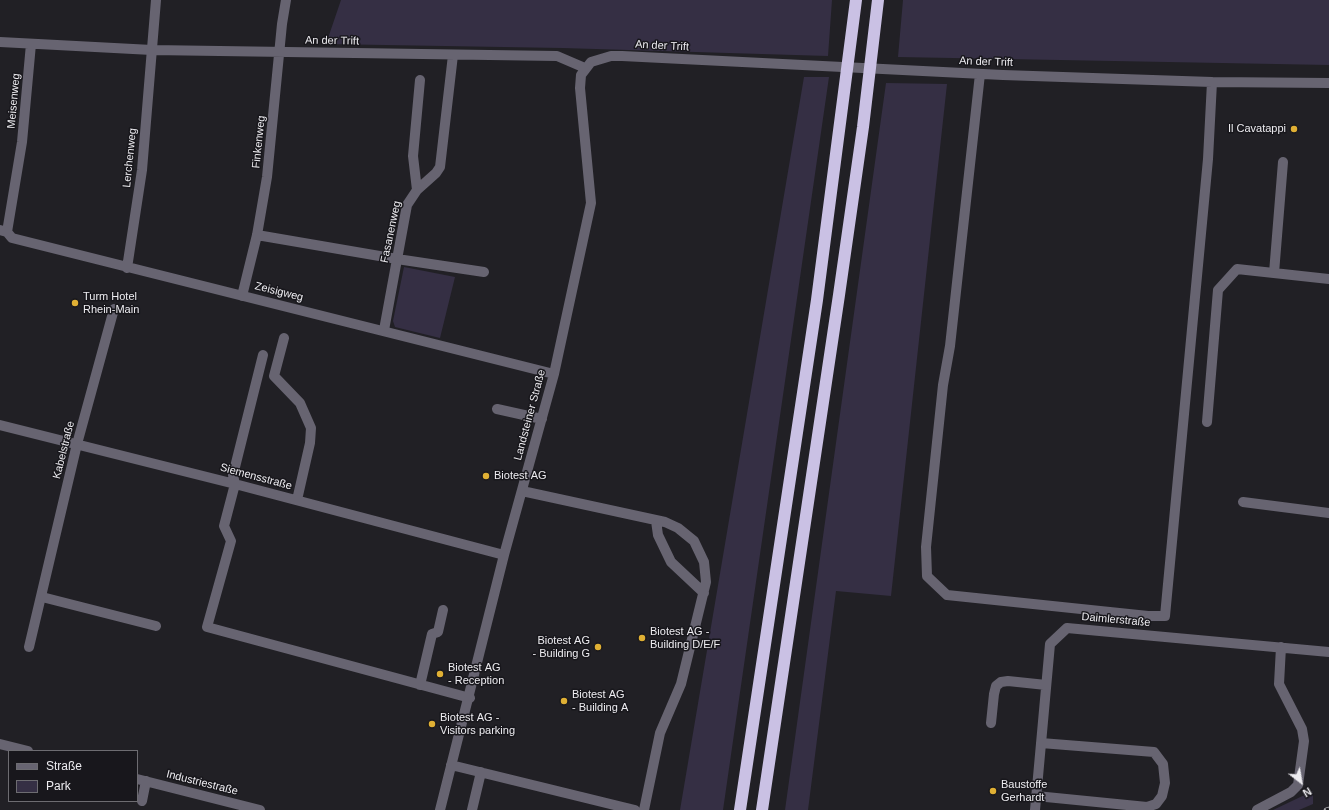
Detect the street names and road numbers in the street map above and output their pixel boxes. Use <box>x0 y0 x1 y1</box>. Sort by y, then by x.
street label: An der Trift <box>305 34 359 48</box>
street label: An der Trift <box>635 38 689 54</box>
street label: An der Trift <box>959 54 1013 70</box>
street label: Meisenweg <box>5 73 23 129</box>
street label: Finkenweg <box>250 115 268 169</box>
street label: Lerchenweg <box>120 128 140 188</box>
street label: Fasanenweg <box>378 200 404 264</box>
street label: Zeisigweg <box>253 280 305 304</box>
street label: Landsteiner Straße <box>512 368 548 462</box>
street label: Kabelstraße <box>50 420 78 480</box>
street label: Siemensstraße <box>219 461 293 493</box>
street label: Daimlerstraße <box>1081 610 1151 630</box>
street label: Industriestraße <box>165 768 239 798</box>

